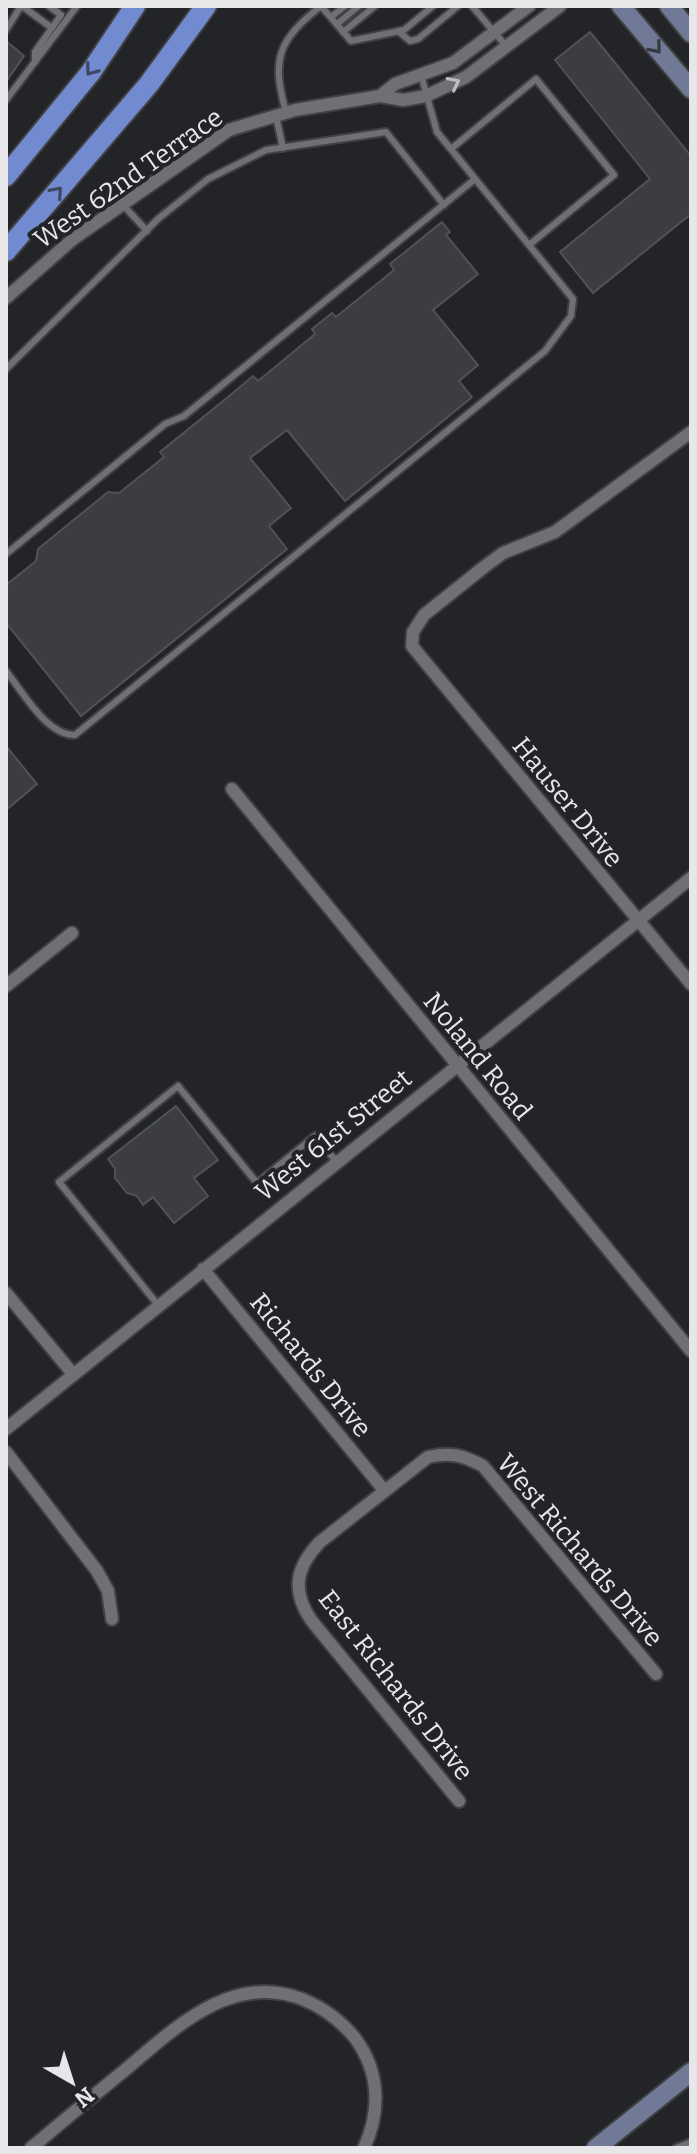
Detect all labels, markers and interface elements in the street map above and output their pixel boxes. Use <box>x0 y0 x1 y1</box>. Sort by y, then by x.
one-way arrow <box>646 38 661 53</box>
one-way arrow <box>87 62 101 76</box>
one-way arrow <box>446 77 461 93</box>
street label: West 62nd Terrace <box>28 102 229 255</box>
one-way arrow <box>48 187 62 201</box>
street label: Hauser Drive <box>506 731 629 873</box>
street label: Noland Road <box>417 986 538 1126</box>
street label: West 61st Street <box>249 1063 418 1208</box>
street label: Richards Drive <box>243 1287 378 1443</box>
street label: West Richards Drive <box>490 1448 669 1653</box>
street label: East Richards Drive <box>312 1584 479 1787</box>
north arrow <box>32 2042 112 2122</box>
text: N <box>69 2081 99 2113</box>

